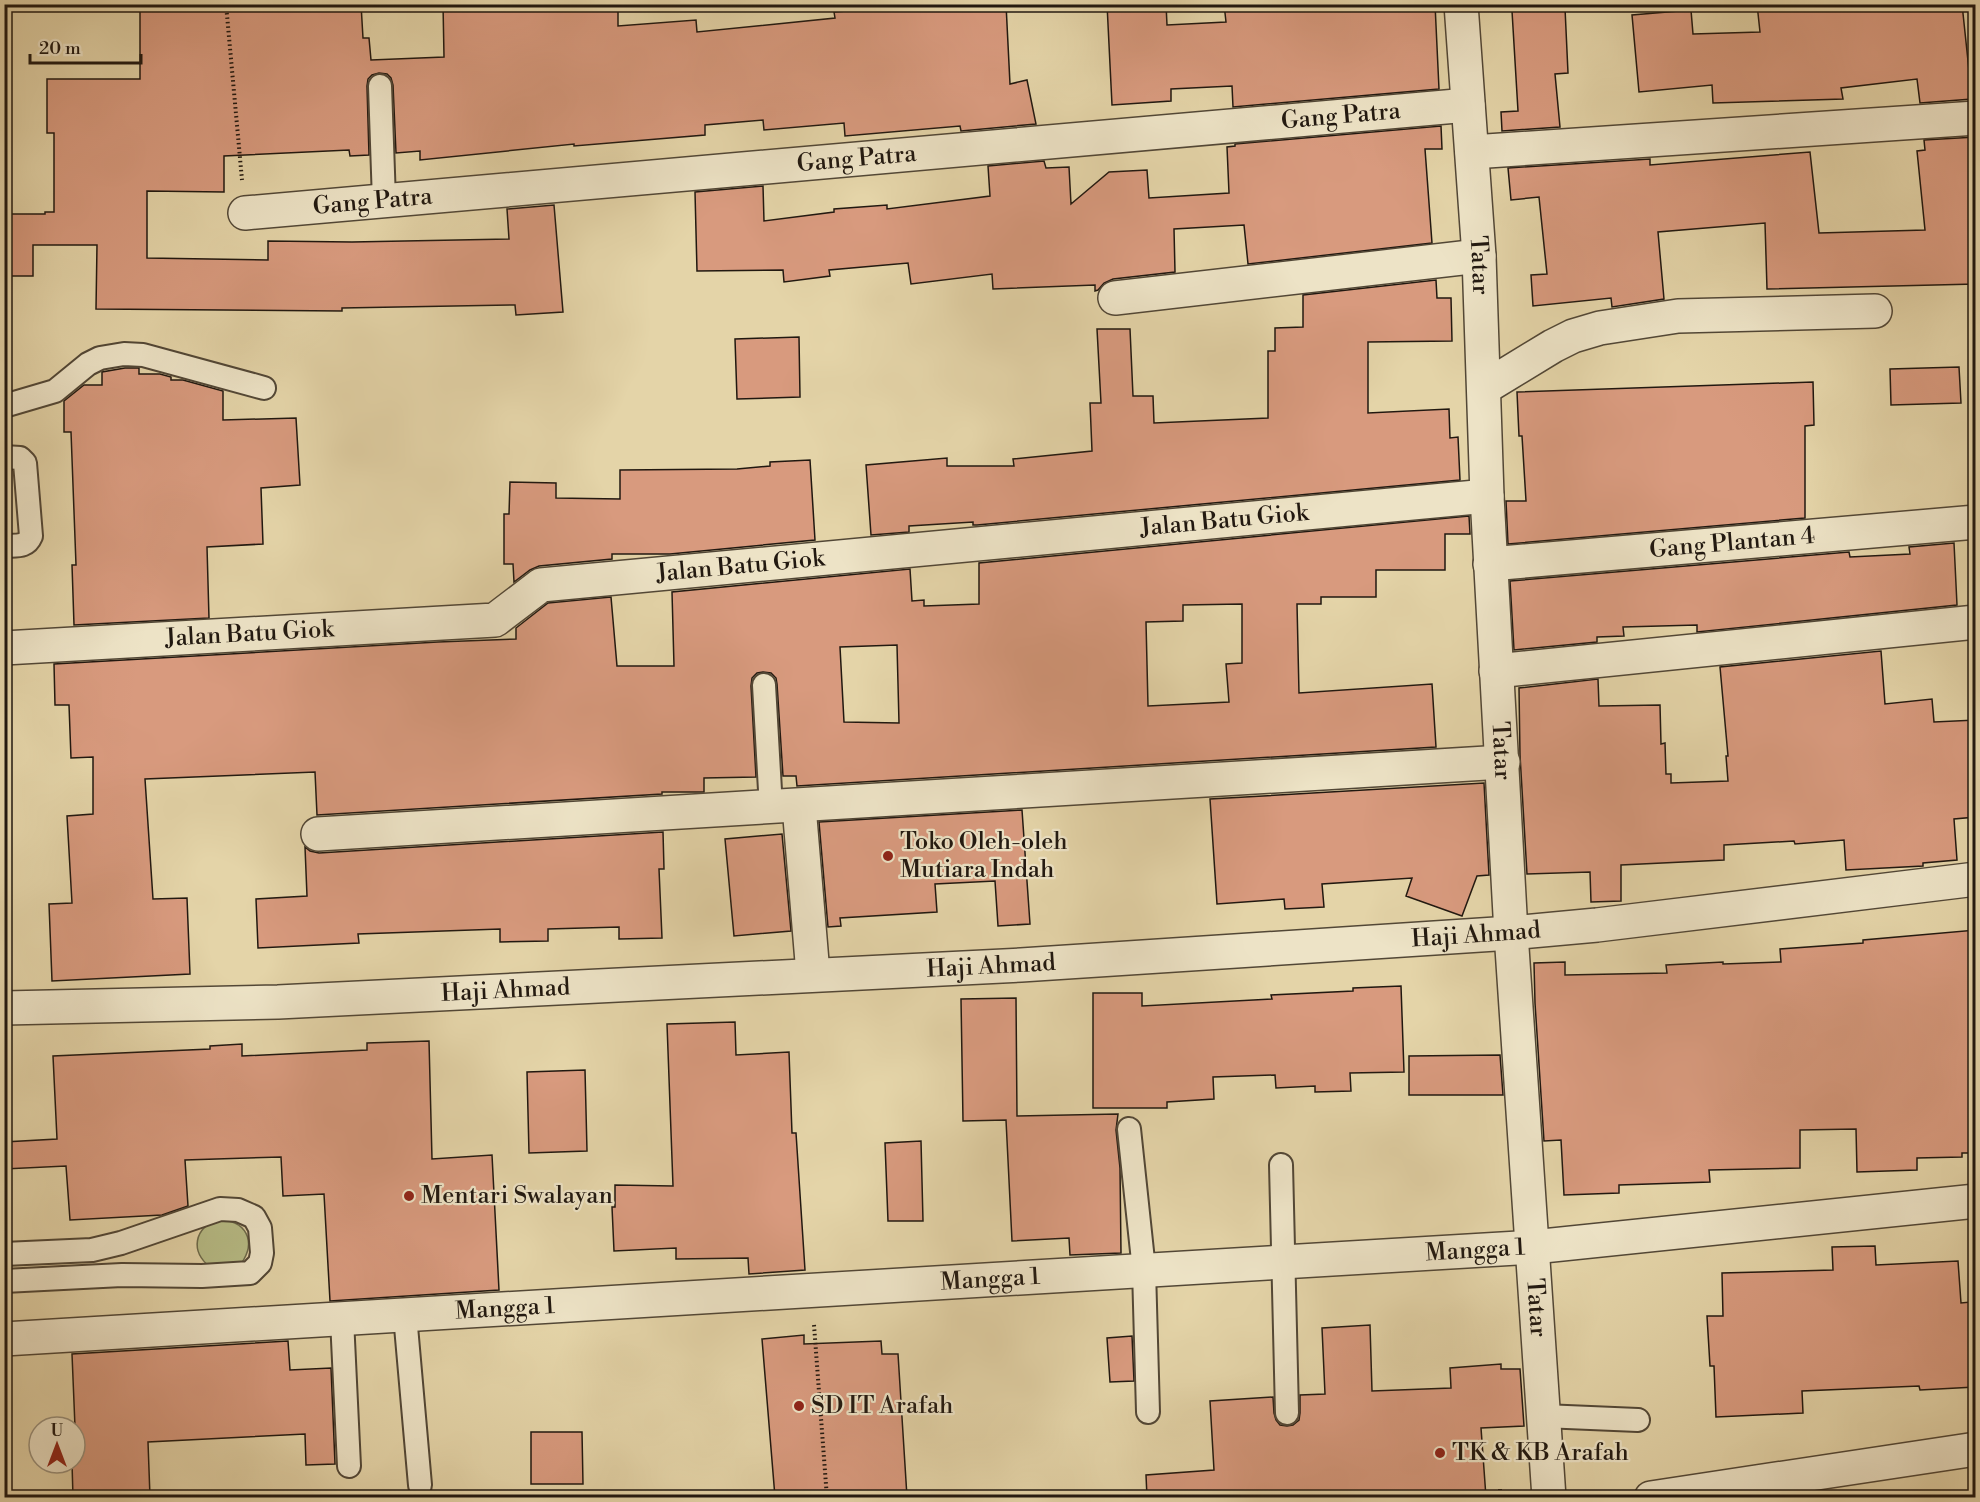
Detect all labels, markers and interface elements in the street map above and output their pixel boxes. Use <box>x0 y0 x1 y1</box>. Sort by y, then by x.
scale bar <box>30 27 141 65</box>
text: 20 m <box>39 37 81 60</box>
street label: Gang Patra <box>1280 96 1403 136</box>
street label: Gang Patra <box>796 139 918 179</box>
street label: Gang Patra <box>312 181 434 222</box>
street label: Tatar <box>1463 235 1495 295</box>
street label: Jalan Batu Giok <box>1138 498 1311 544</box>
street label: Gang Plantan 4 <box>1648 521 1816 565</box>
street label: Jalan Batu Giok <box>654 543 827 589</box>
street label: Jalan Batu Giok <box>164 614 336 654</box>
street label: Tatar <box>1484 721 1518 781</box>
place label: Toko Oleh-oleh Mutiara Indah <box>900 827 1068 885</box>
marker: Toko Oleh-oleh Mutiara Indah <box>881 849 895 863</box>
street label: Haji Ahmad <box>1410 915 1542 954</box>
street label: Haji Ahmad <box>926 948 1057 985</box>
street label: Haji Ahmad <box>440 972 571 1009</box>
place label: Mentari Swalayan <box>421 1181 613 1211</box>
marker: Mentari Swalayan <box>402 1189 416 1203</box>
street label: Mangga 1 <box>1425 1232 1527 1268</box>
street label: Mangga 1 <box>939 1262 1042 1298</box>
street label: Tatar <box>1519 1277 1553 1338</box>
street label: Mangga 1 <box>454 1291 557 1327</box>
place label: SD IT Arafah <box>811 1391 953 1421</box>
marker: SD IT Arafah <box>792 1399 806 1413</box>
north arrow <box>27 1415 87 1475</box>
text: U <box>51 1421 64 1441</box>
place label: TK & KB Arafah <box>1452 1438 1629 1468</box>
marker: TK & KB Arafah <box>1433 1446 1447 1460</box>

